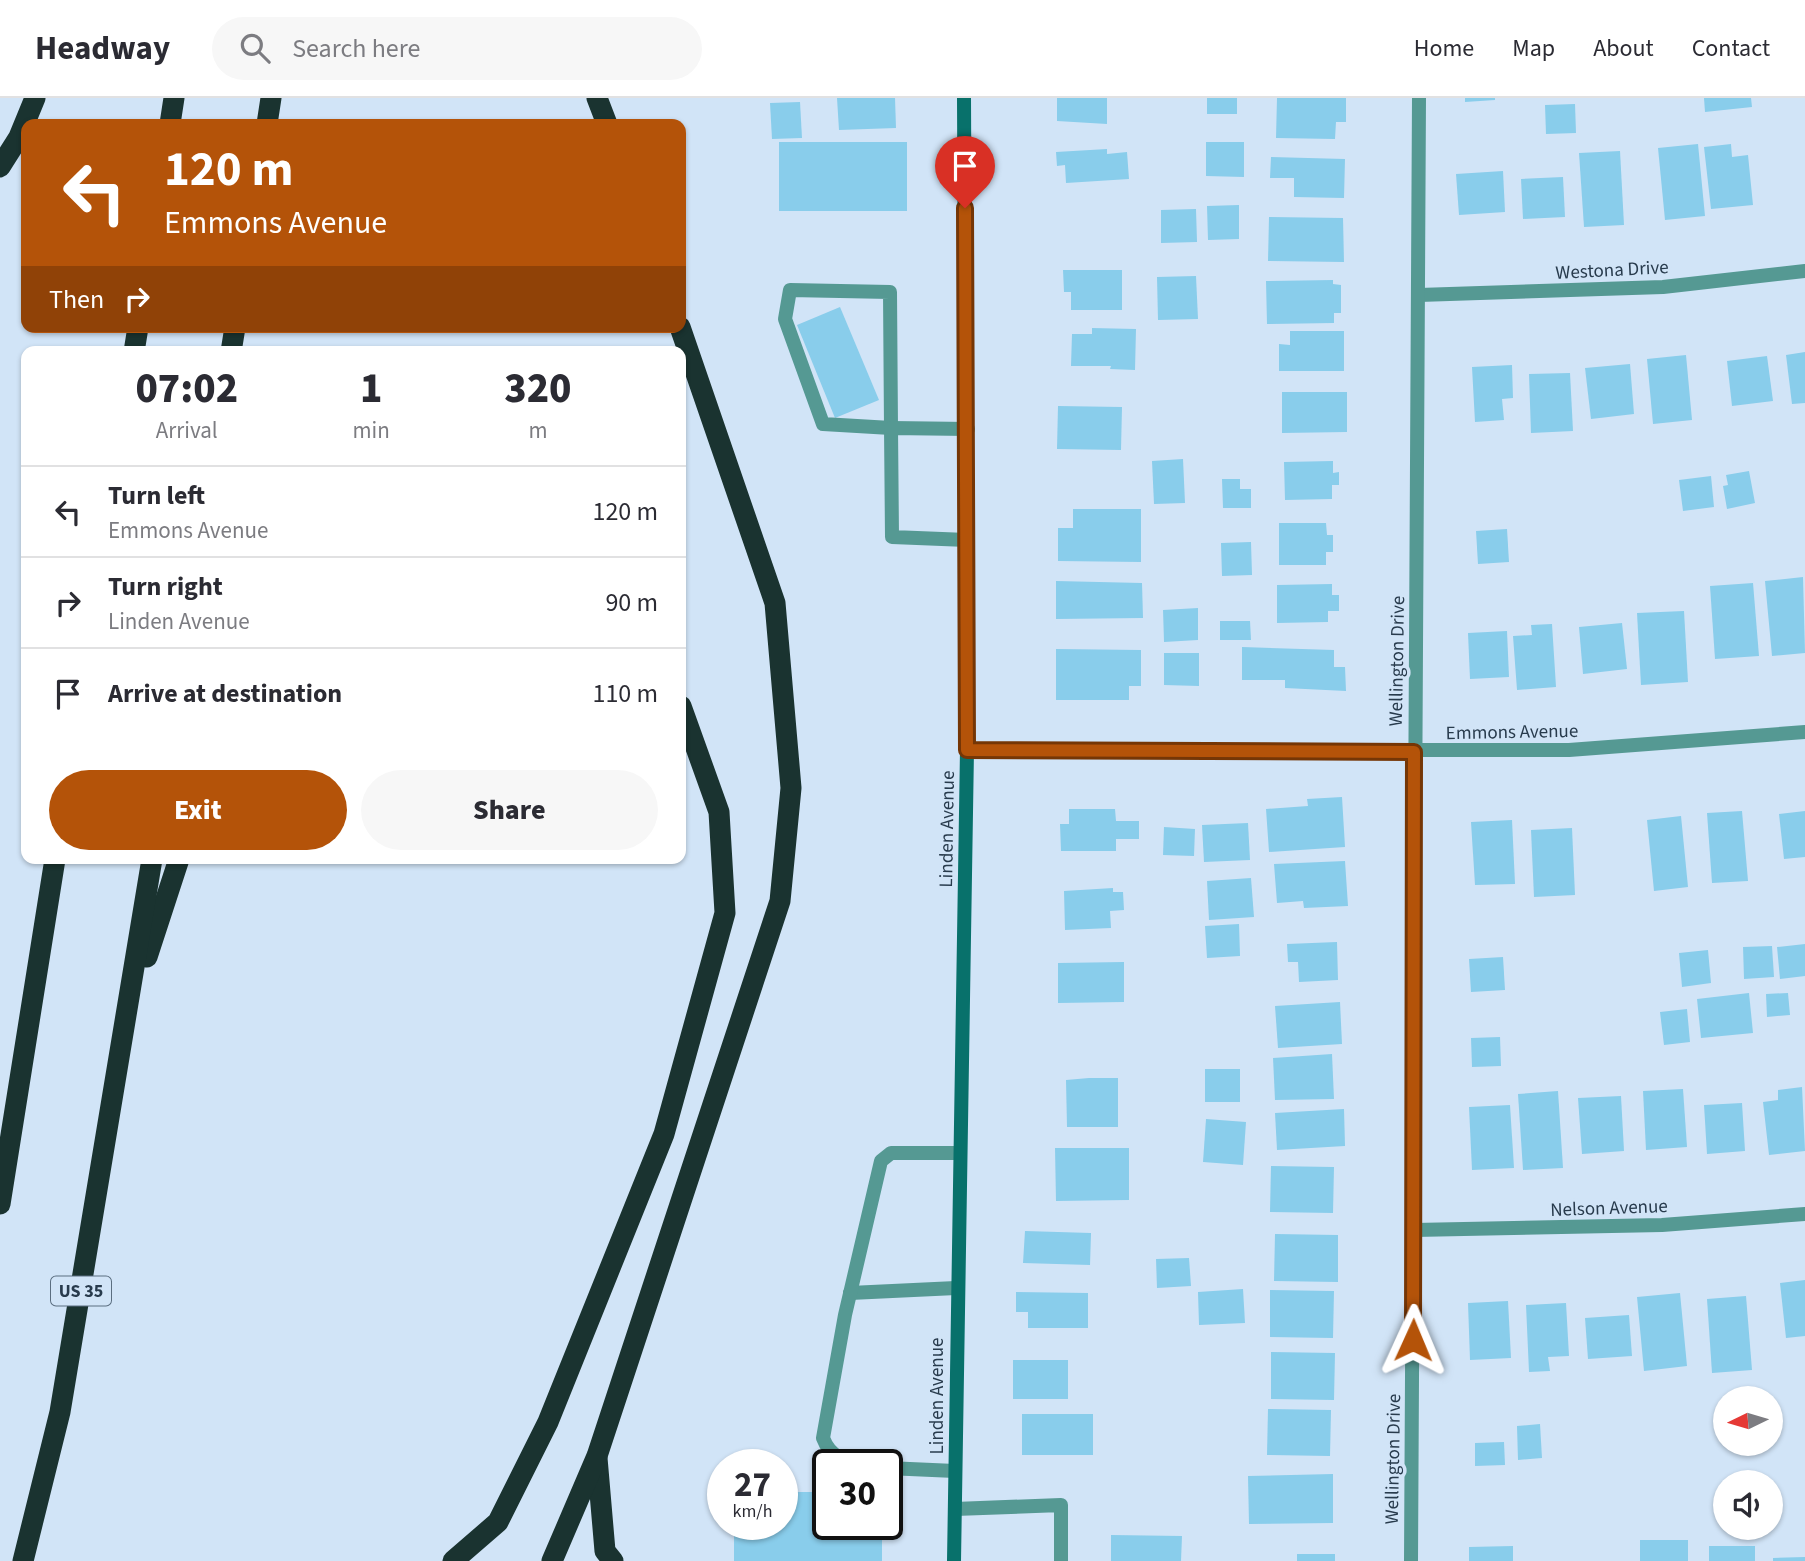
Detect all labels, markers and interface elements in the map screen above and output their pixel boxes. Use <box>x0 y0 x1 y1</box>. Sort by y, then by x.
search box <box>212 17 702 80</box>
text: Headway <box>35 25 170 72</box>
icon: search <box>236 29 274 67</box>
text: Search here <box>292 30 420 67</box>
text: Home <box>1414 31 1474 66</box>
text: Map <box>1512 31 1555 66</box>
text: About <box>1593 31 1654 66</box>
text: Contact <box>1692 31 1770 66</box>
text: 120 m <box>164 135 293 205</box>
pin <box>935 136 995 208</box>
icon: left <box>49 147 140 238</box>
icon: arrive <box>946 147 984 185</box>
text: Emmons Avenue <box>164 200 387 246</box>
street label: Westona Drive <box>1555 254 1669 287</box>
icon: right <box>118 280 156 318</box>
text: Then <box>49 281 104 318</box>
text: 07:02 <box>135 359 238 419</box>
text: 1 <box>360 359 382 419</box>
text: 320 <box>504 359 572 419</box>
text: Arrival <box>156 414 218 447</box>
text: min <box>353 414 390 447</box>
text: m <box>528 414 547 447</box>
text: Turn left <box>108 477 205 514</box>
icon: left <box>49 493 87 531</box>
text: 120 m <box>592 493 658 530</box>
text: Emmons Avenue <box>108 514 268 547</box>
text: Turn right <box>108 568 223 605</box>
icon: right <box>49 584 87 622</box>
text: 90 m <box>605 584 658 621</box>
street label: Wellington Drive <box>1383 596 1412 727</box>
text: Linden Avenue <box>108 605 250 638</box>
icon: arrive <box>49 675 87 713</box>
text: Arrive at destination <box>108 675 342 712</box>
text: 110 m <box>592 675 658 712</box>
street label: Emmons Avenue <box>1446 718 1579 747</box>
button: Exit <box>49 770 347 850</box>
button: Share <box>361 770 658 850</box>
street label: Linden Avenue <box>933 770 962 888</box>
street label: Nelson Avenue <box>1550 1193 1668 1224</box>
road number: US 35 <box>51 1276 111 1306</box>
position arrow <box>1376 1303 1450 1377</box>
street label: Linden Avenue <box>924 1337 951 1455</box>
north arrow <box>1713 1386 1783 1456</box>
map controls <box>1713 1386 1783 1540</box>
street label: Wellington Drive <box>1379 1394 1408 1525</box>
speed limit sign: 30 <box>812 1449 903 1540</box>
text: 27 <box>734 1460 771 1510</box>
button: sound <box>1713 1470 1783 1540</box>
text: km/h <box>733 1499 772 1524</box>

